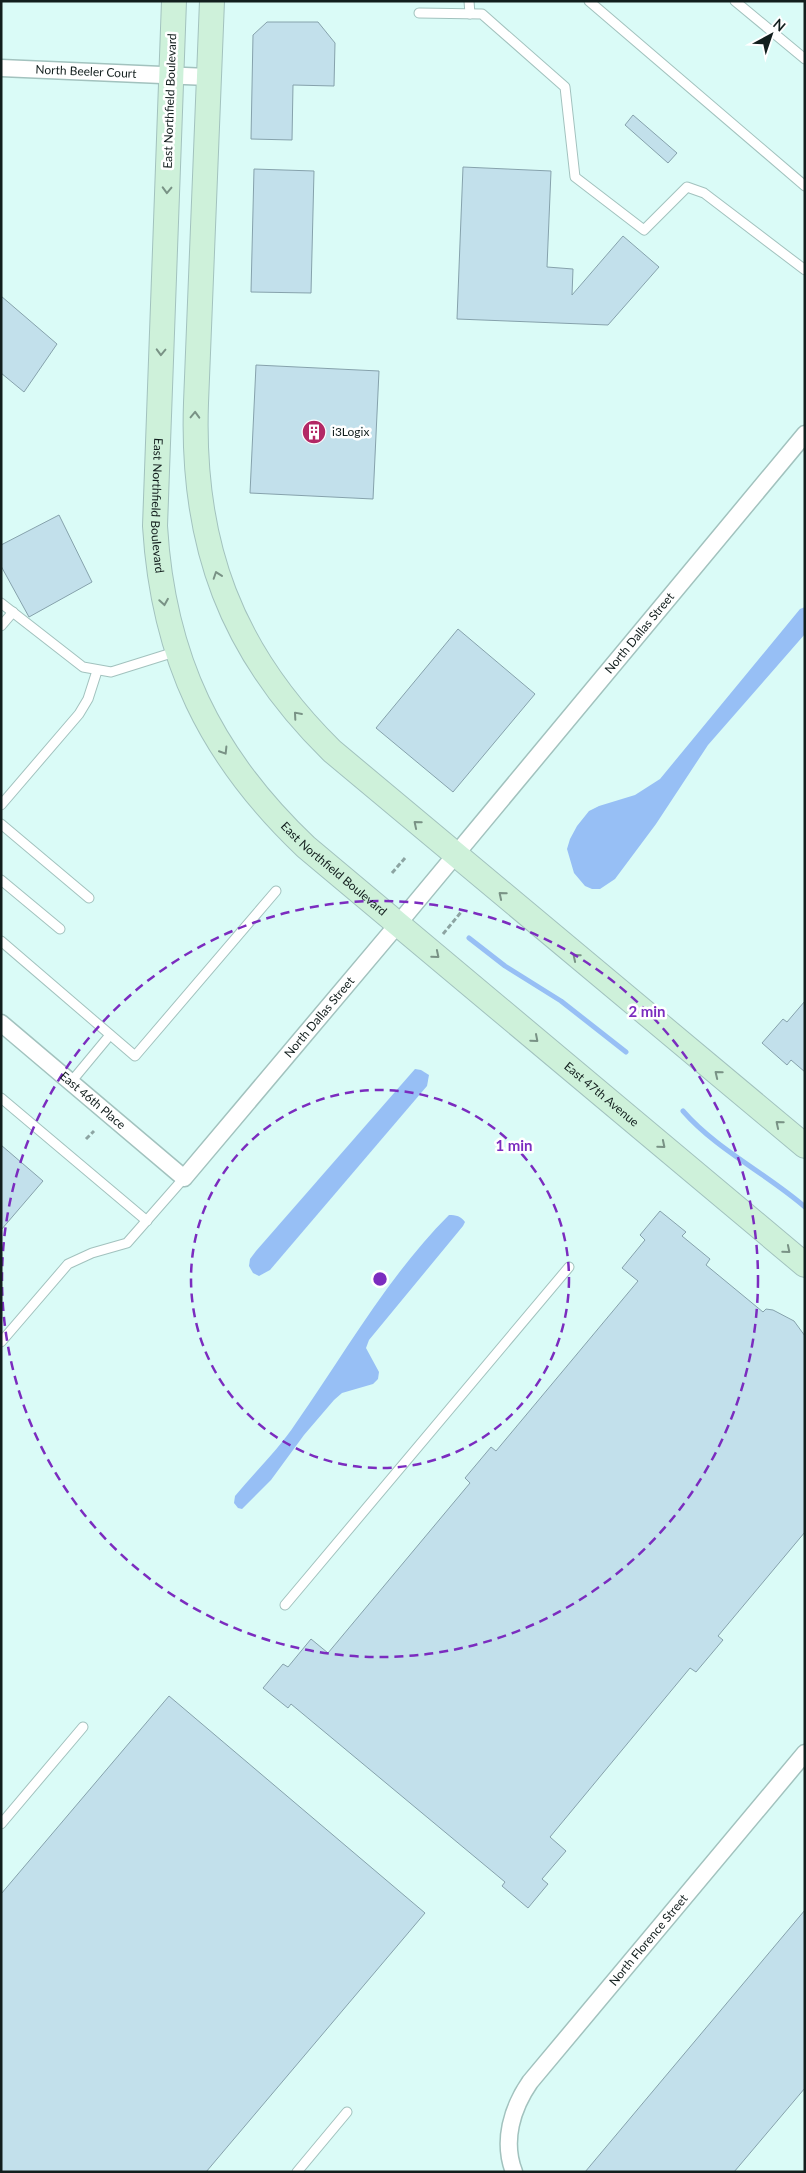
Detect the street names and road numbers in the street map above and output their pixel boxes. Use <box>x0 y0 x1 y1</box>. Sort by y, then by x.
street label: East Northfield Boulevard <box>160 33 179 169</box>
street label: North Beeler Court <box>35 62 137 81</box>
street label: East Northfield Boulevard <box>148 438 168 574</box>
street label: North Dallas Street <box>601 589 678 676</box>
street label: East Northfield Boulevard <box>278 819 390 919</box>
street label: North Dallas Street <box>281 973 358 1060</box>
street label: East 47th Avenue <box>561 1059 642 1130</box>
street label: East 46th Place <box>57 1068 129 1132</box>
street label: North Florence Street <box>606 1891 691 1989</box>

